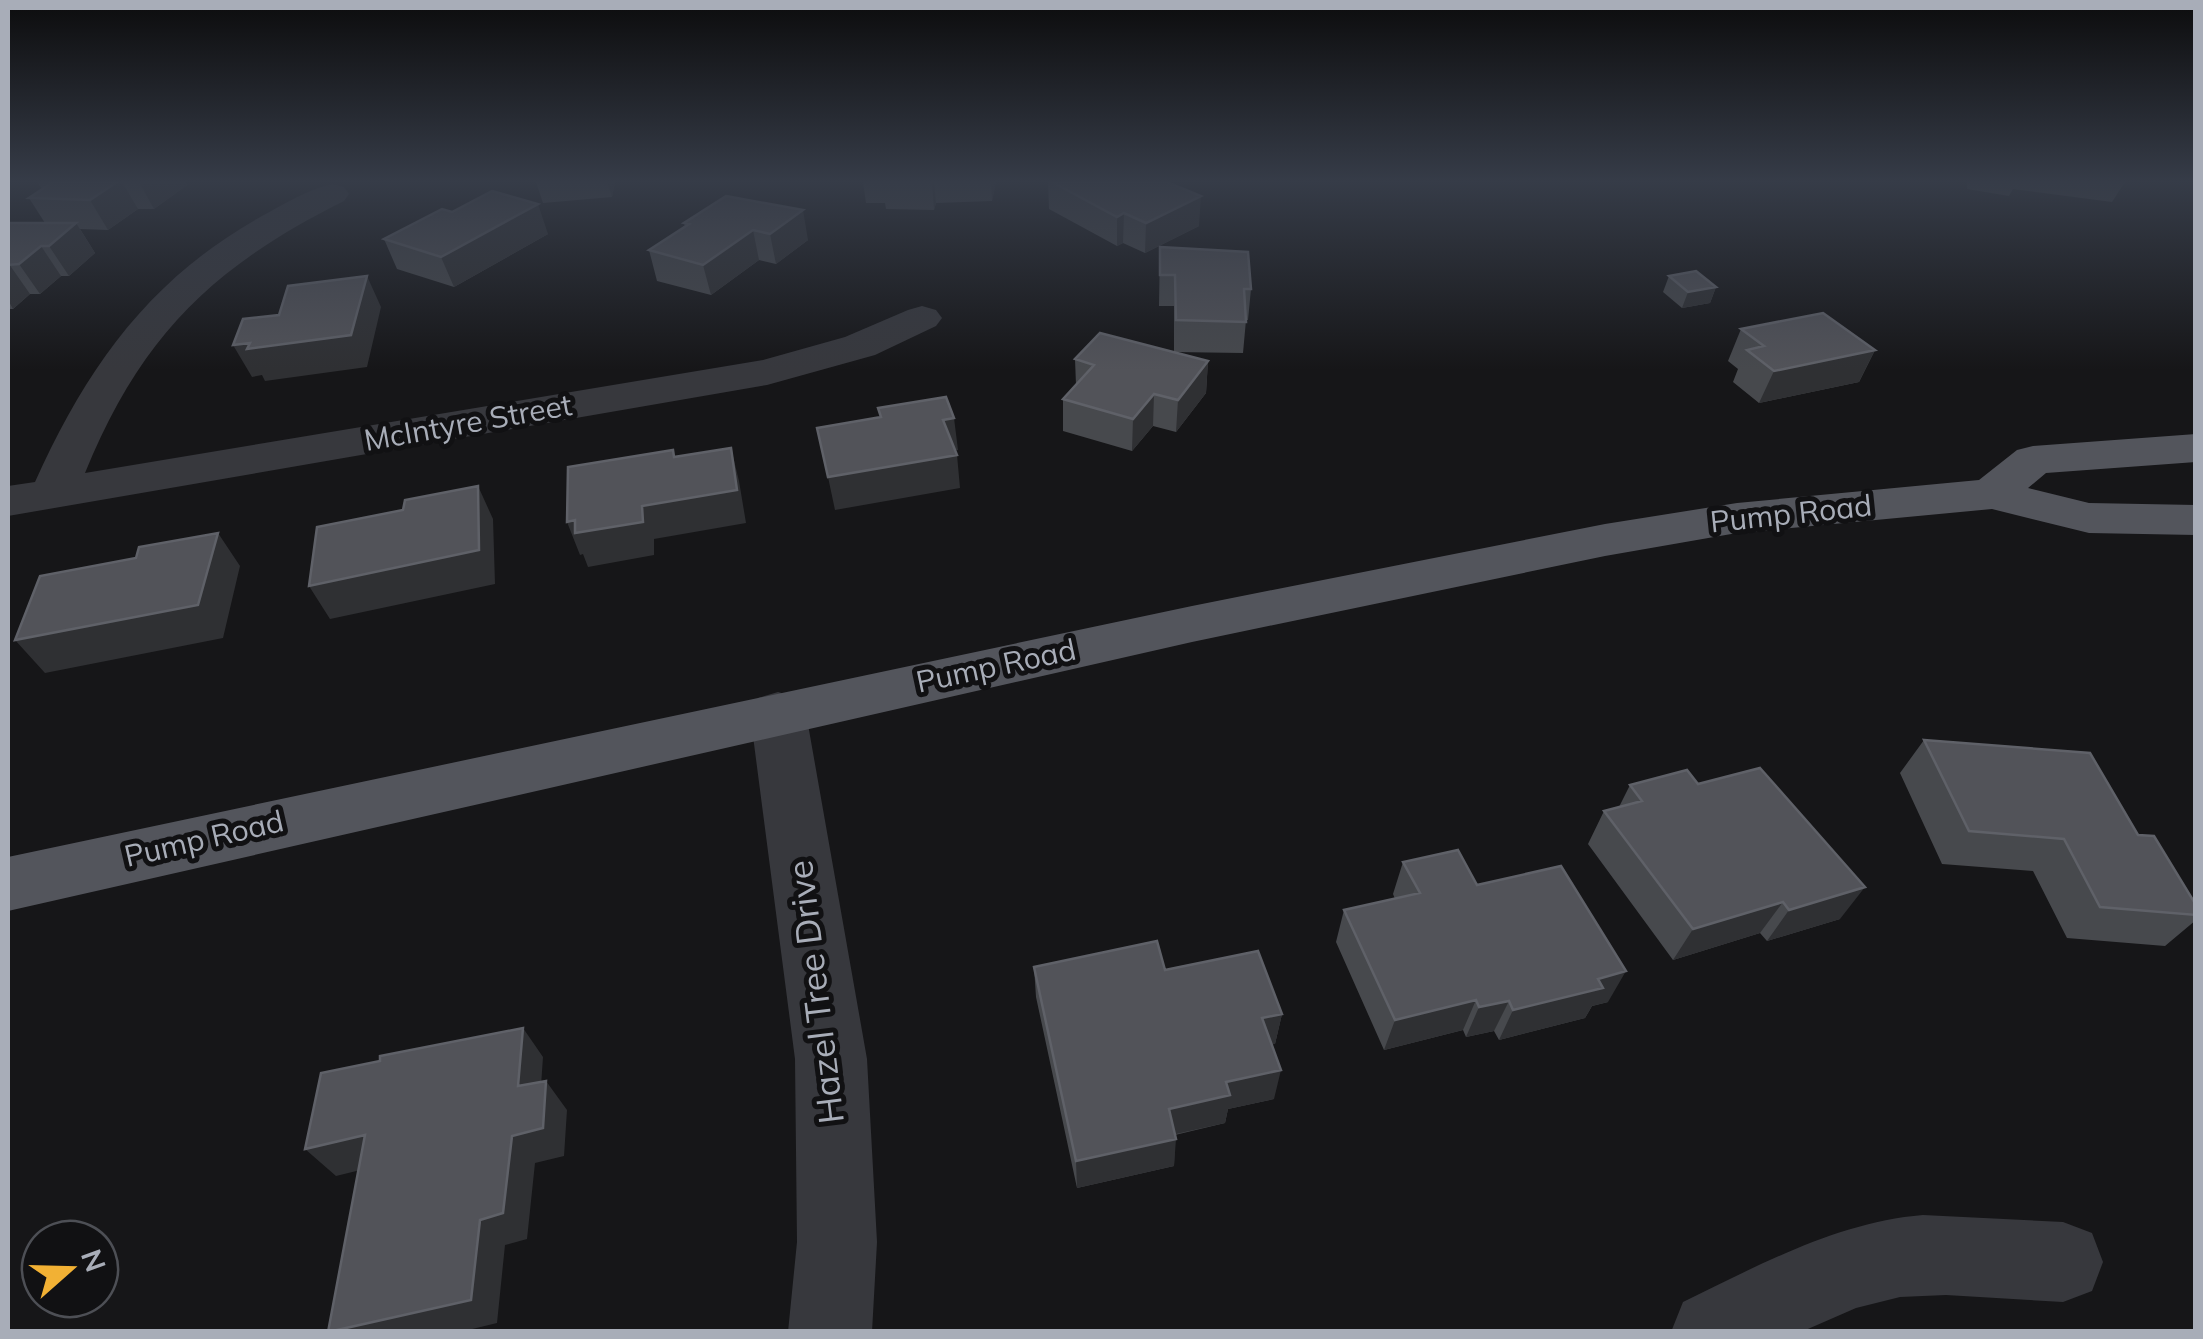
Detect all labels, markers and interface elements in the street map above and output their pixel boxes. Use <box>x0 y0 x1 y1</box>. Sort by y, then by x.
street label: McIntyre Street <box>361 385 575 459</box>
street label: Pump Road <box>1708 486 1874 540</box>
street label: Pump Road <box>912 630 1079 700</box>
street label: Pump Road <box>120 801 287 875</box>
street label: Hazel Tree Drive <box>777 858 853 1126</box>
north arrow <box>20 1219 120 1319</box>
text: N <box>74 1244 114 1276</box>

